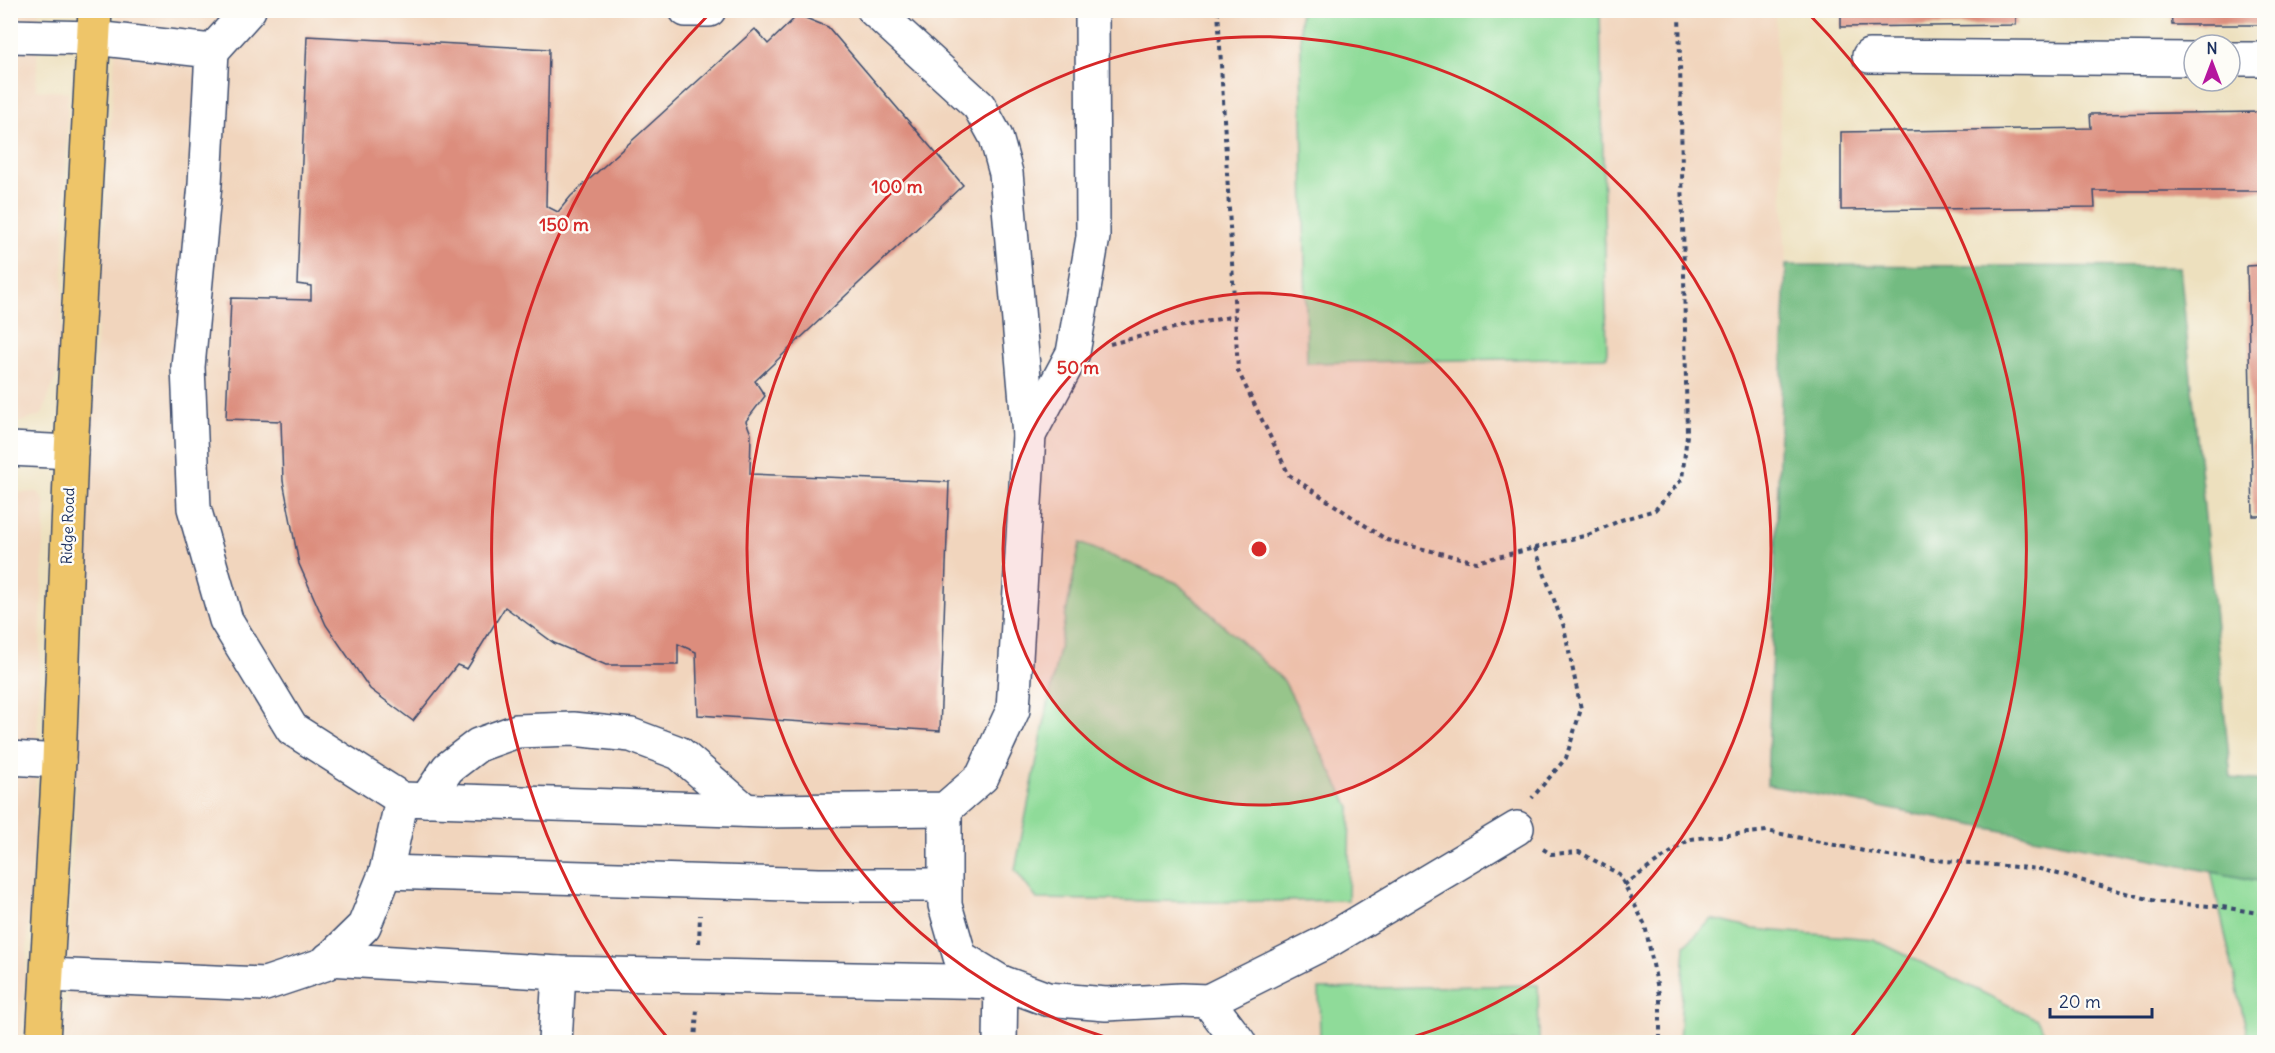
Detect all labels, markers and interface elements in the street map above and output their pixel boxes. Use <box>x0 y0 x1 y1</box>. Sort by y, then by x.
north arrow <box>2182 33 2242 93</box>
text: N <box>2206 38 2218 58</box>
text: 100 m <box>872 175 923 198</box>
text: 150 m <box>539 213 589 236</box>
text: 50 m <box>1057 356 1099 379</box>
street label: Ridge Road <box>57 487 78 565</box>
centre of rings <box>1249 539 1269 559</box>
scale bar <box>2050 981 2152 1019</box>
text: 20 m <box>2059 990 2101 1013</box>

